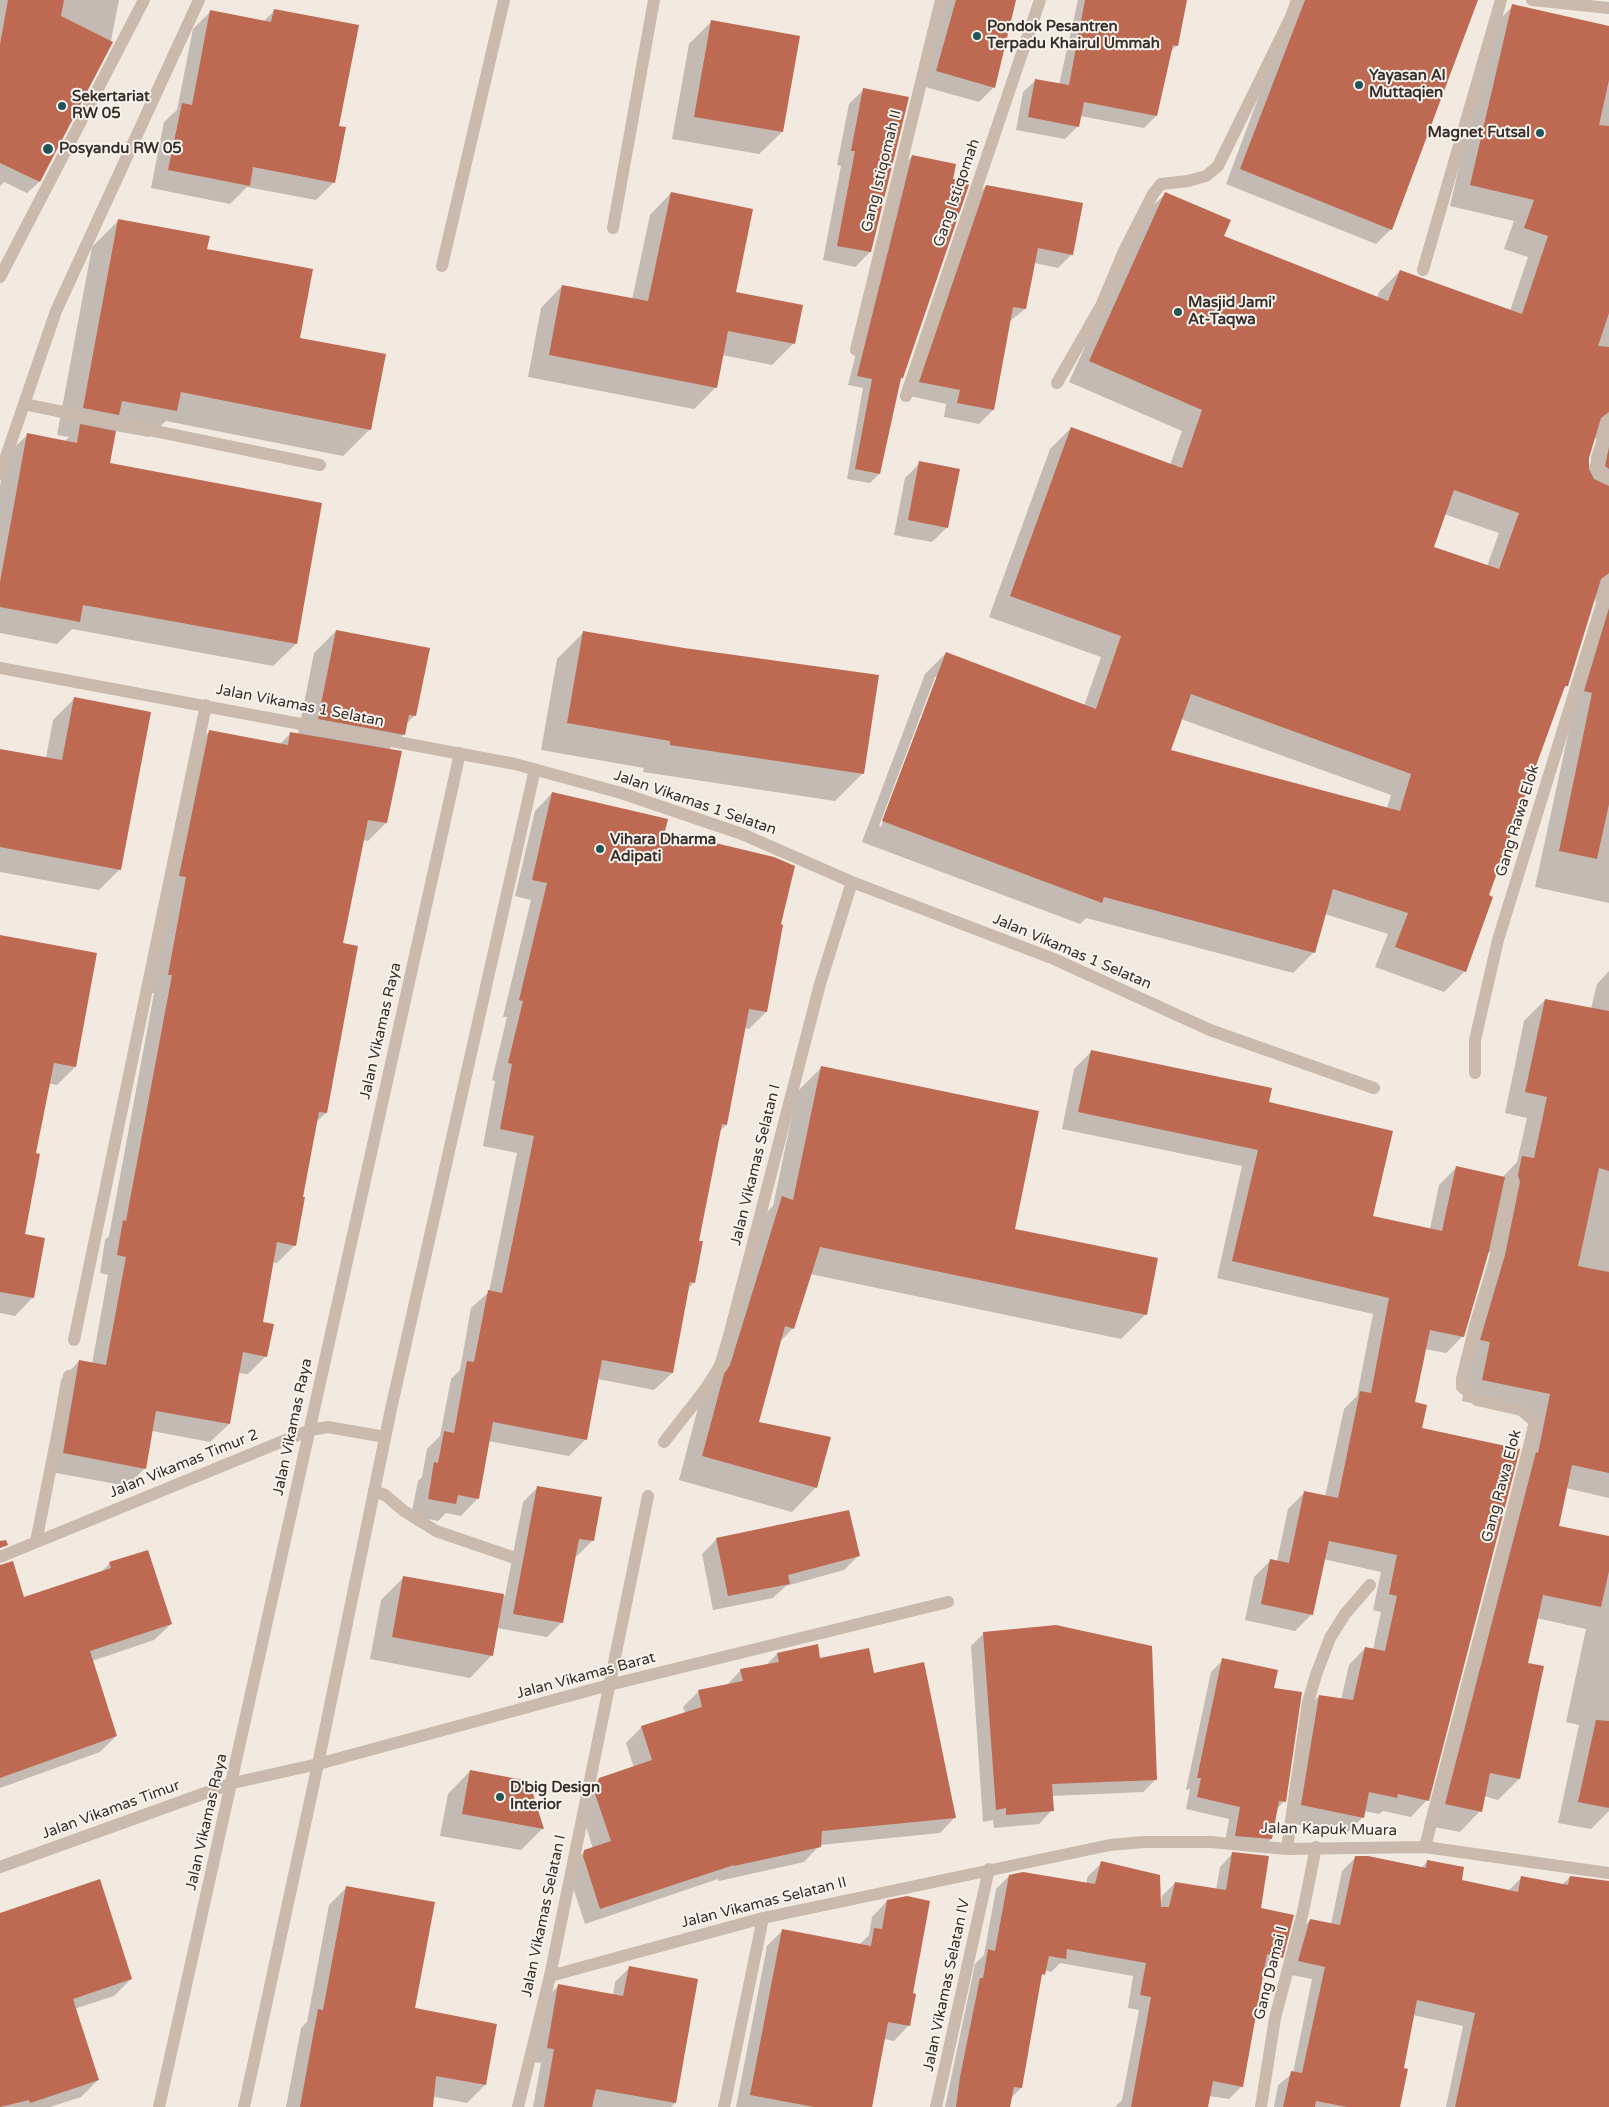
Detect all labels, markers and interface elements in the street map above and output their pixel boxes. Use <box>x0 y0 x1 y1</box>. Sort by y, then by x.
place label: Pondok Pesantren Terpadu Khairul Ummah <box>987 18 1160 53</box>
marker: Pondok Pesantren Terpadu Khairul Ummah <box>971 30 983 42</box>
place label: Yayasan Al Muttaqien <box>1369 67 1446 102</box>
marker: Yayasan Al Muttaqien <box>1353 79 1365 91</box>
place label: Sekertariat RW 05 <box>72 88 150 123</box>
marker: Sekertariat RW 05 <box>56 100 68 112</box>
street label: Gang Istiqomah II <box>858 108 906 234</box>
place label: Magnet Futsal <box>1428 124 1530 142</box>
marker: Magnet Futsal <box>1534 127 1546 139</box>
street label: Gang Istiqomah <box>930 137 984 249</box>
place label: Posyandu RW 05 <box>59 140 182 158</box>
marker: Posyandu RW 05 <box>41 142 55 156</box>
place label: Masjid Jami' At-Taqwa <box>1188 294 1275 329</box>
marker: Masjid Jami' At-Taqwa <box>1172 306 1184 318</box>
street label: Jalan Vikamas 1 Selatan <box>215 681 385 731</box>
street label: Gang Rawa Elok <box>1492 763 1544 879</box>
street label: Jalan Vikamas 1 Selatan <box>611 767 779 839</box>
place label: Vihara Dharma Adipati <box>610 831 716 866</box>
marker: Vihara Dharma Adipati <box>594 843 606 855</box>
street label: Jalan Vikamas 1 Selatan <box>990 910 1154 994</box>
street label: Jalan Vikamas Raya <box>357 961 405 1101</box>
street label: Jalan Vikamas Selatan I <box>727 1083 785 1247</box>
street label: Jalan Vikamas Raya <box>270 1357 316 1497</box>
street label: Jalan Vikamas Timur 2 <box>107 1426 261 1502</box>
street label: Gang Rawa Elok <box>1478 1428 1526 1544</box>
street label: Jalan Vikamas Barat <box>515 1649 657 1703</box>
street label: Jalan Vikamas Raya <box>183 1752 231 1892</box>
street label: Jalan Vikamas Timur <box>39 1777 183 1843</box>
place label: D'big Design Interior <box>510 1779 600 1814</box>
marker: D'big Design Interior <box>494 1791 506 1803</box>
street label: Jalan Kapuk Muara <box>1261 1820 1397 1840</box>
street label: Jalan Vikamas Selatan I <box>518 1833 570 1999</box>
street label: Jalan Vikamas Selatan II <box>679 1874 849 1932</box>
street label: Jalan Vikamas Selatan IV <box>920 1897 974 2073</box>
street label: Gang Damai I <box>1251 1924 1291 2022</box>

